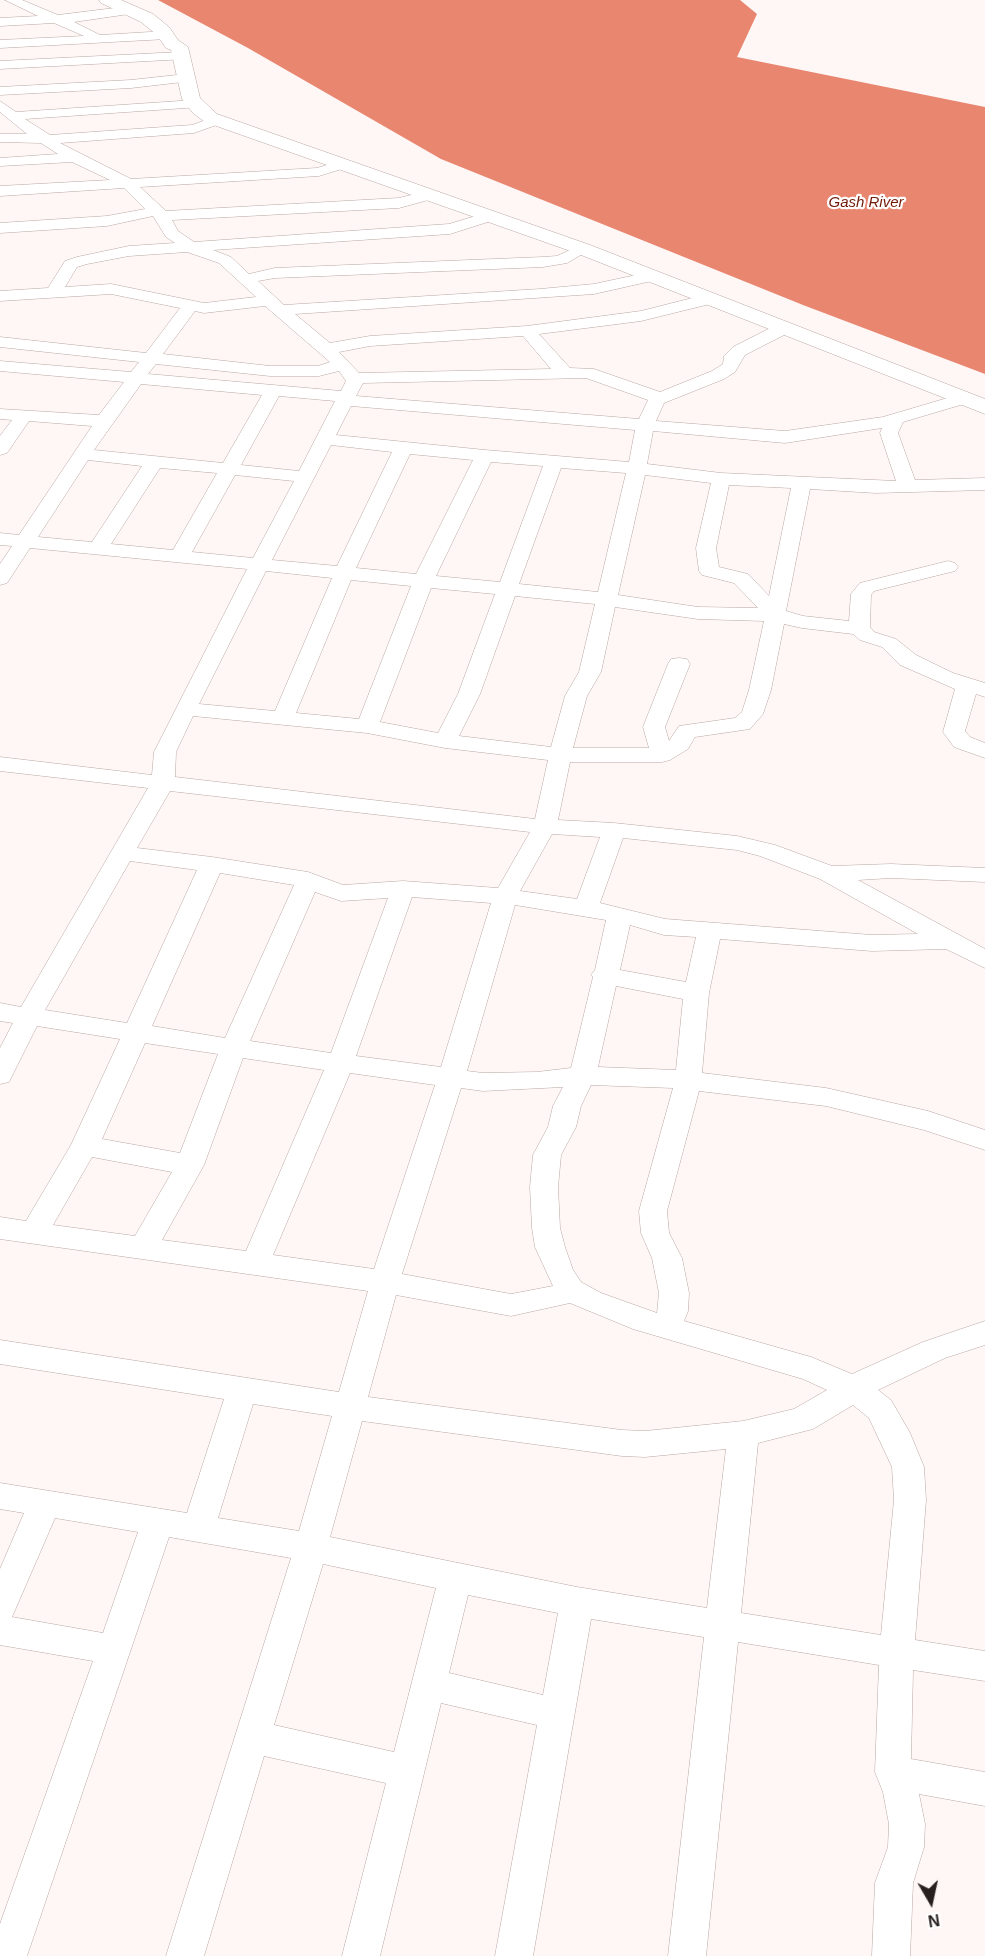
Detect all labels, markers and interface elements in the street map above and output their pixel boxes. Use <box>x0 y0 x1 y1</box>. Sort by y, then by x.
water label: Gash River <box>828 194 904 212</box>
north arrow <box>901 1872 961 1932</box>
text: N <box>927 1911 941 1930</box>

